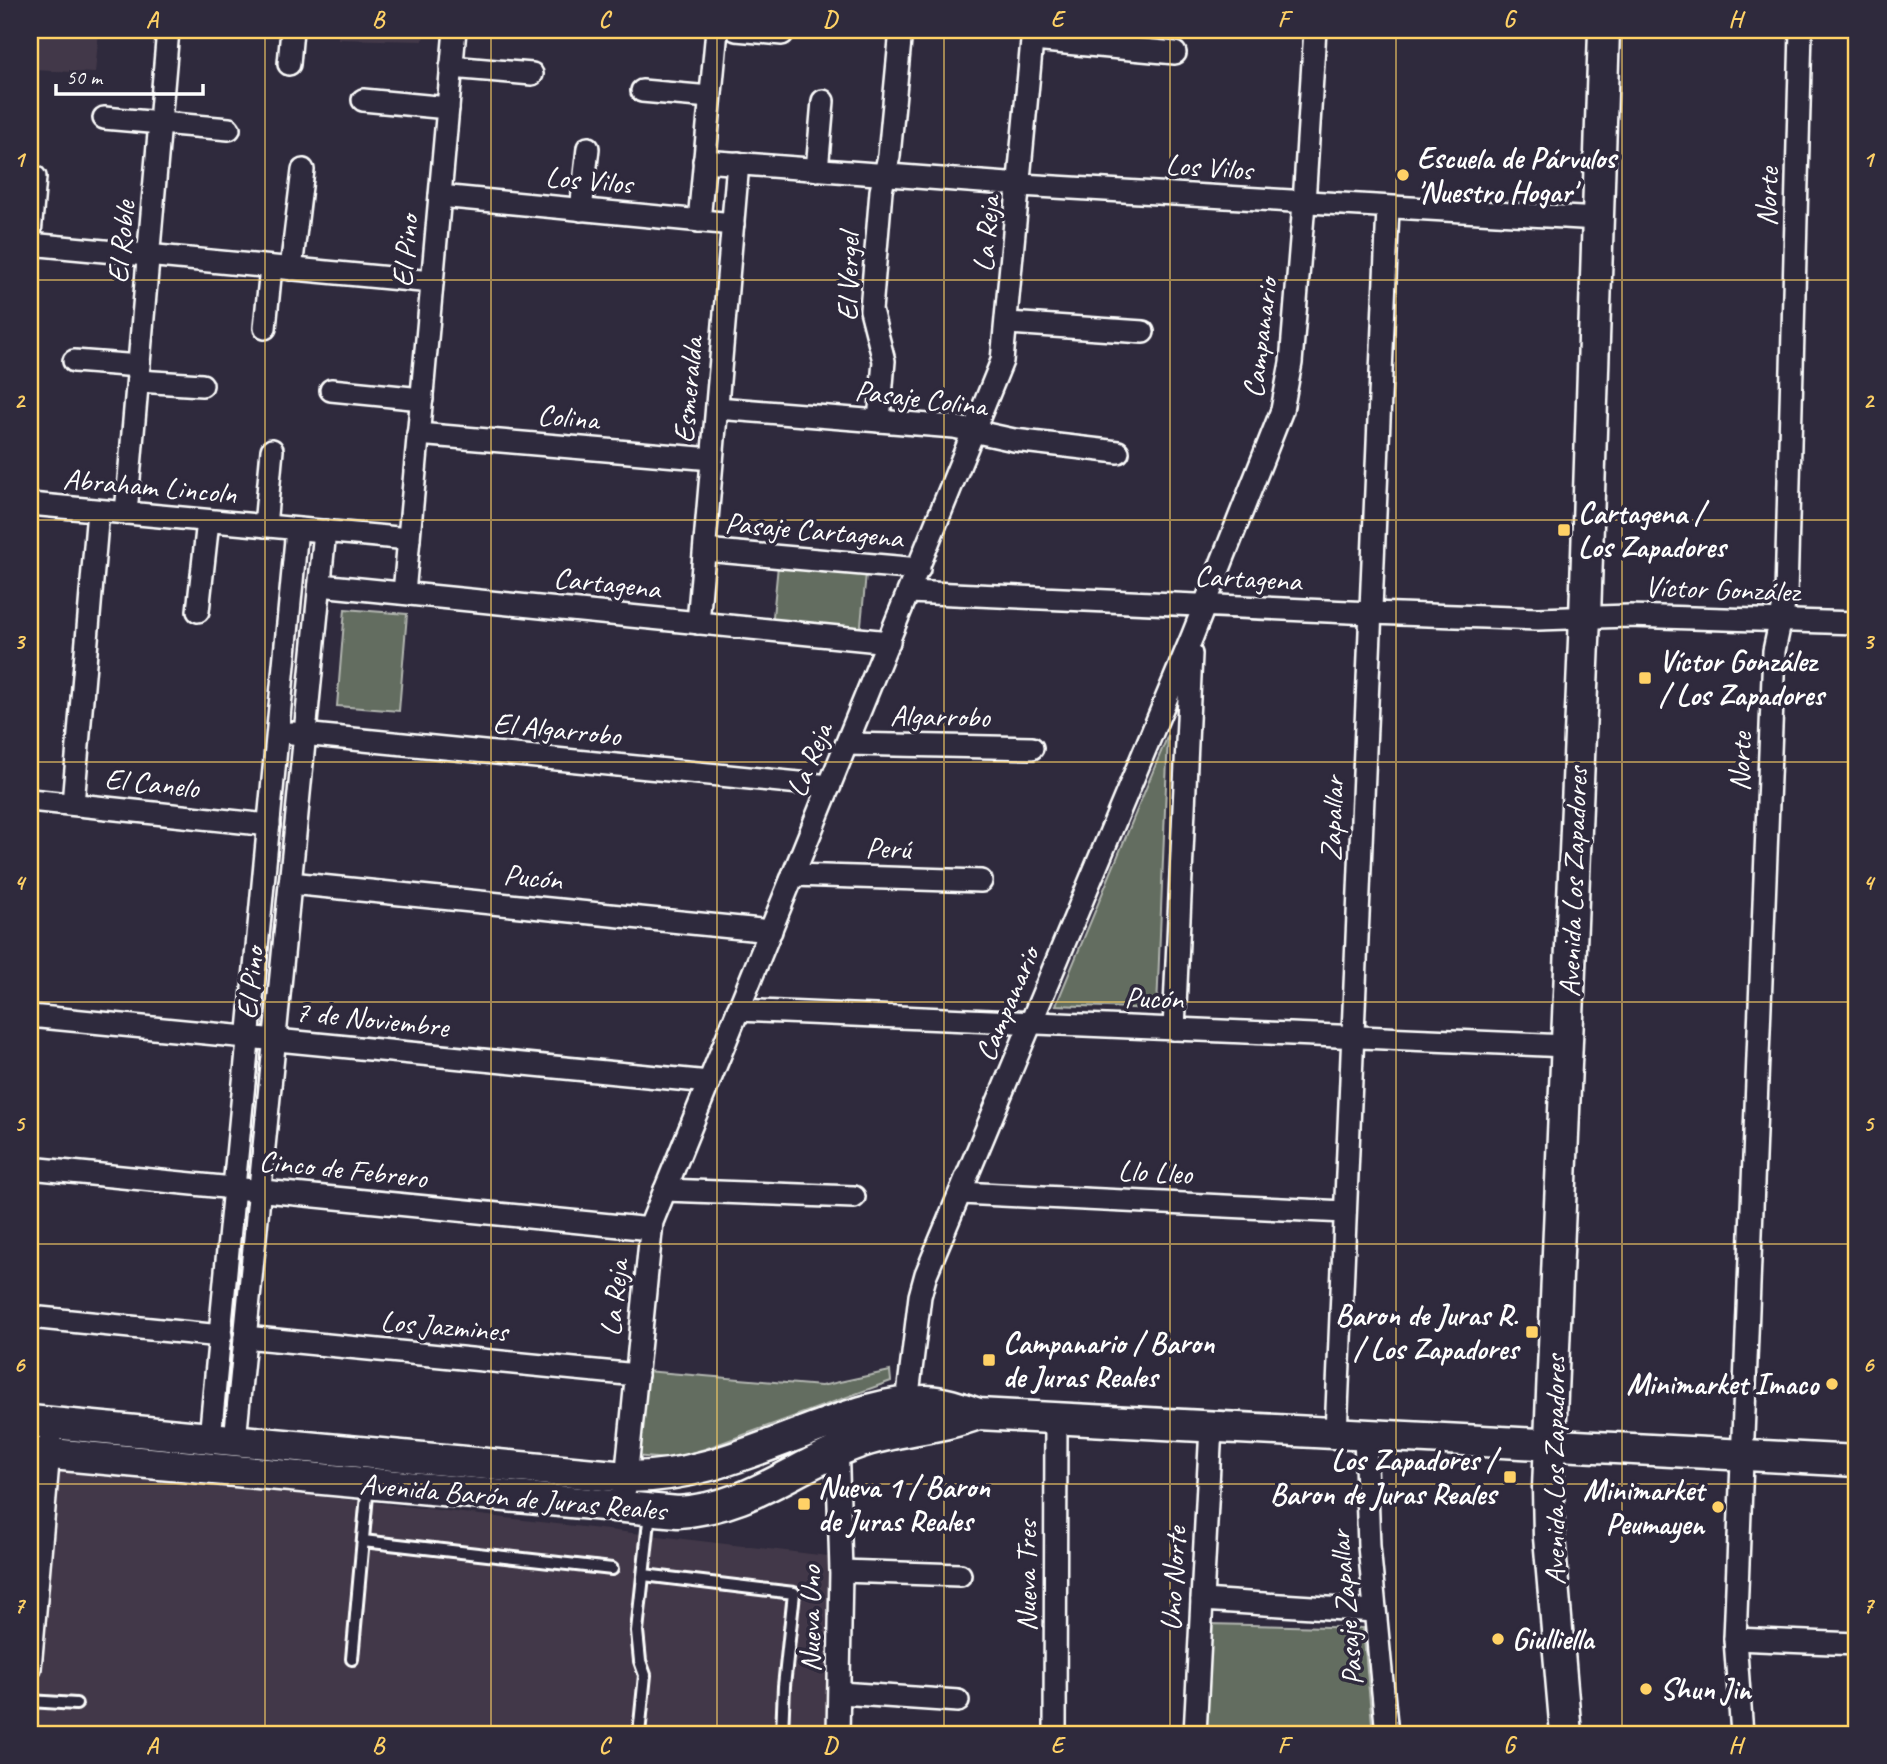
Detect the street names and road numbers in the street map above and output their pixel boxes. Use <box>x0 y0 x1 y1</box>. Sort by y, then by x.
street label: Los Vilos <box>1164 145 1257 189</box>
street label: Los Vilos <box>544 157 637 203</box>
street label: Norte <box>1747 165 1787 227</box>
street label: La Reja <box>964 192 1008 274</box>
street label: El Roble <box>98 197 144 285</box>
street label: El Pino <box>383 210 427 289</box>
street label: El Vergel <box>828 228 868 321</box>
street label: Campanario <box>1234 273 1287 400</box>
street label: Esmeralda <box>664 333 712 445</box>
street label: Pasaje Colina <box>853 371 992 425</box>
street label: Colina <box>536 395 603 439</box>
street label: Abraham Lincoln <box>62 459 239 513</box>
street label: Pasaje Cartagena <box>724 503 906 557</box>
street label: Cartagena <box>1194 556 1304 600</box>
street label: Cartagena <box>552 559 664 608</box>
street label: Víctor González <box>1644 567 1803 611</box>
street label: Algarrobo <box>890 696 992 736</box>
street label: El Algarrobo <box>491 703 624 755</box>
street label: La Reja <box>777 715 842 802</box>
street label: Norte <box>1720 730 1760 792</box>
street label: El Canelo <box>103 759 202 807</box>
street label: Avenida Los Zapadores <box>1550 763 1596 998</box>
street label: Zapallar <box>1312 773 1353 862</box>
street label: Perú <box>865 828 914 868</box>
street label: Pucón <box>502 855 566 899</box>
street label: Campanario <box>966 938 1049 1067</box>
street label: El Pino <box>227 942 273 1021</box>
street label: Pucón <box>1124 978 1186 1018</box>
street label: 7 de Noviembre <box>294 992 453 1046</box>
street label: Cinco de Febrero <box>257 1141 430 1197</box>
street label: Llo Lleo <box>1117 1151 1194 1193</box>
street label: La Reja <box>591 1255 637 1338</box>
street label: Los Jazmines <box>379 1302 512 1351</box>
street label: Avenida Los Zapadores <box>1535 1352 1573 1585</box>
street label: Avenida Barón de Juras Reales <box>358 1465 671 1530</box>
street label: Nueva Tres <box>1007 1518 1045 1632</box>
street label: Uno Norte <box>1151 1523 1195 1632</box>
street label: Pasaje Zapallar <box>1320 1526 1372 1687</box>
street label: Nueva Uno <box>791 1564 829 1672</box>

